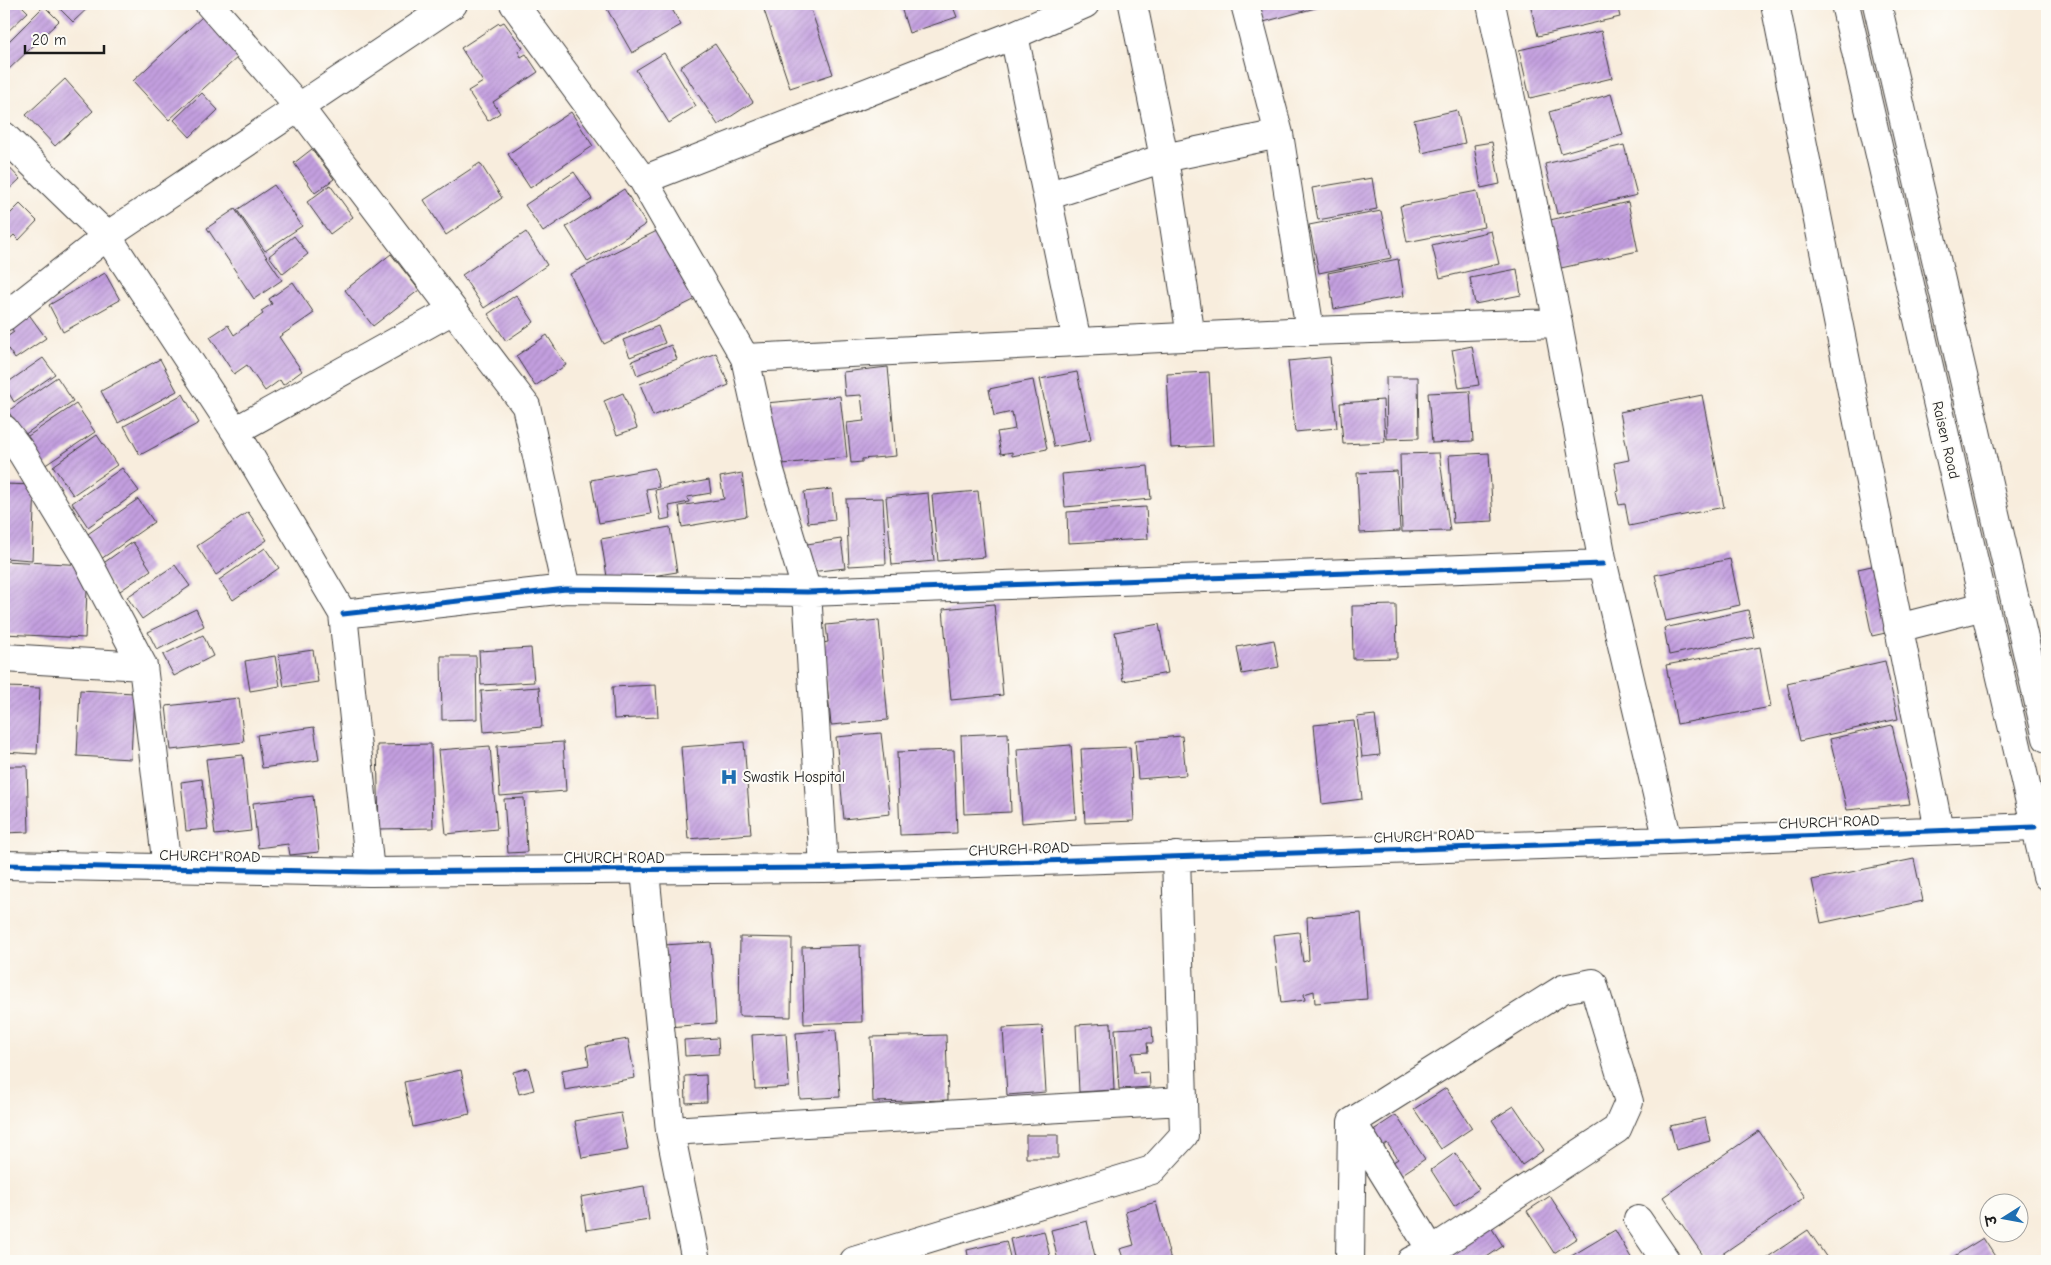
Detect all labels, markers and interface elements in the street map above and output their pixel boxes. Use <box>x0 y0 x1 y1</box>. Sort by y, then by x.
scale bar <box>25 22 104 54</box>
text: 20 m <box>32 31 66 49</box>
street label: Raisen Road <box>1928 399 1964 481</box>
hospital icon: Swastik Hospital <box>719 767 739 787</box>
place label: Swastik Hospital <box>743 768 845 786</box>
street label: CHURCH ROAD <box>1778 811 1880 833</box>
street label: CHURCH ROAD <box>1373 825 1475 847</box>
street label: CHURCH ROAD <box>968 838 1070 860</box>
street label: CHURCH ROAD <box>159 846 261 866</box>
street label: CHURCH ROAD <box>563 849 665 867</box>
north arrow <box>1978 1192 2028 1242</box>
text: उ <box>1982 1213 2001 1229</box>

